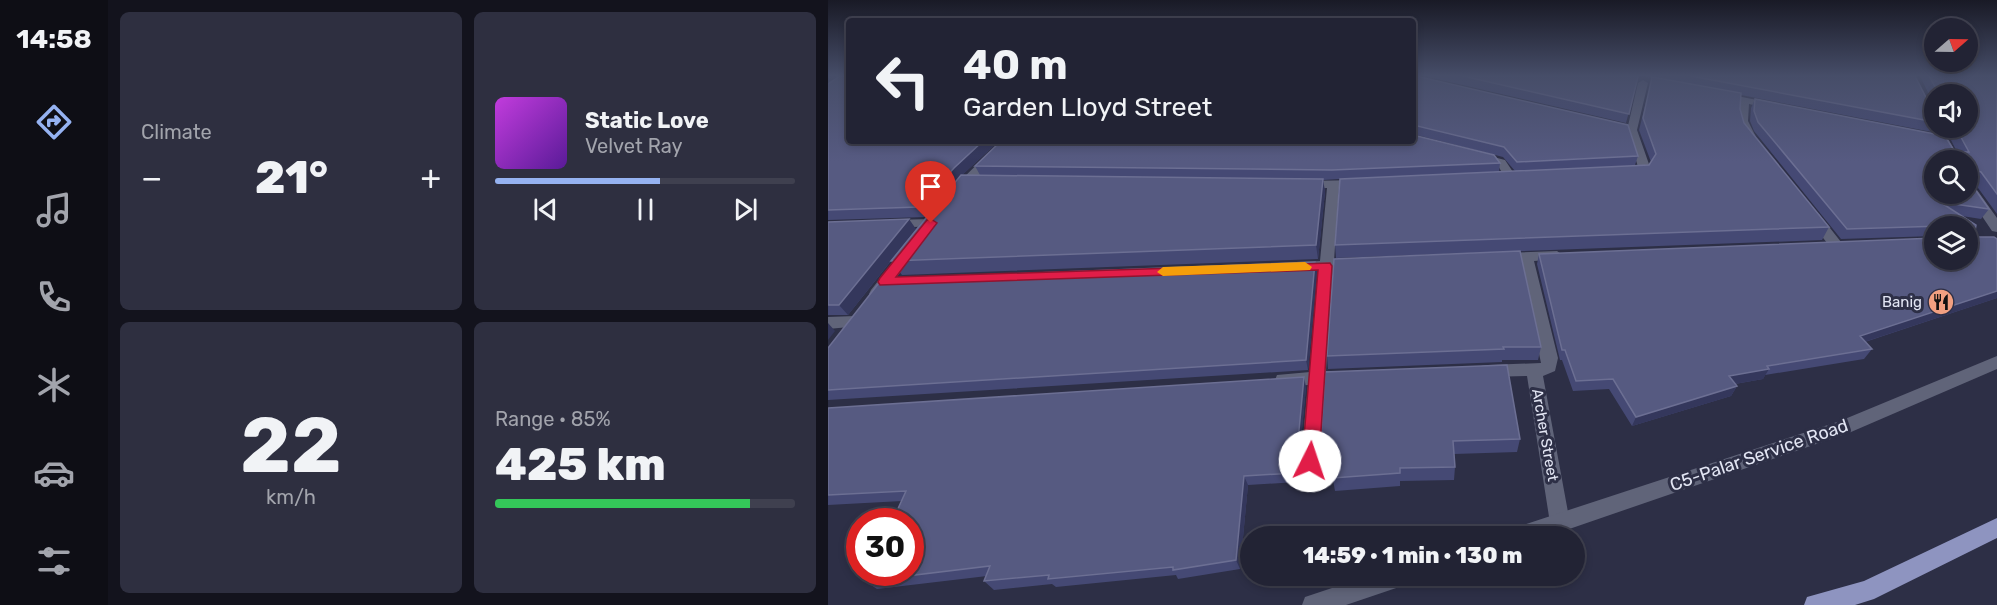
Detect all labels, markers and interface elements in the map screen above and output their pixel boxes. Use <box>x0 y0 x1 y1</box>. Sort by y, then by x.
north arrow <box>1924 18 1978 72</box>
map controls <box>1924 18 1978 270</box>
text: 14:58 <box>16 23 92 55</box>
text: 40 m <box>963 40 1068 90</box>
icon: left <box>864 42 942 120</box>
button: sound <box>1924 84 1978 138</box>
text: Garden Lloyd Street <box>963 91 1212 123</box>
icon: directions <box>33 101 75 143</box>
text: Static Love <box>585 107 709 134</box>
text: Climate <box>141 120 212 144</box>
text: Velvet Ray <box>585 134 683 158</box>
button: search <box>1924 150 1978 204</box>
text: 21° <box>255 151 328 204</box>
text: − <box>141 158 162 197</box>
text: + <box>420 158 441 197</box>
pin <box>905 161 956 223</box>
icon: arrive <box>914 170 947 203</box>
icon: music <box>33 189 75 231</box>
icon: previous <box>529 193 562 226</box>
icon: pause <box>629 193 662 226</box>
icon: next <box>729 193 762 226</box>
button: layers <box>1924 216 1978 270</box>
icon: phone <box>33 276 75 318</box>
restaurant icon: Banig <box>1926 287 1956 317</box>
place label: Banig <box>1882 293 1922 311</box>
icon: climate <box>33 364 75 406</box>
street label: Archer Street <box>1528 387 1562 483</box>
text: 22 <box>240 399 342 492</box>
text: Range · 85% <box>495 407 611 431</box>
street label: C5-Palar Service Road <box>1667 414 1851 496</box>
position arrow <box>1278 429 1342 493</box>
text: 425 km <box>495 438 666 491</box>
icon: car <box>33 452 75 494</box>
text: km/h <box>266 485 316 509</box>
speed limit sign: 30 <box>846 508 924 586</box>
icon: filters <box>33 540 75 582</box>
text: 14:59 · 1 min · 130 m <box>1303 542 1522 569</box>

